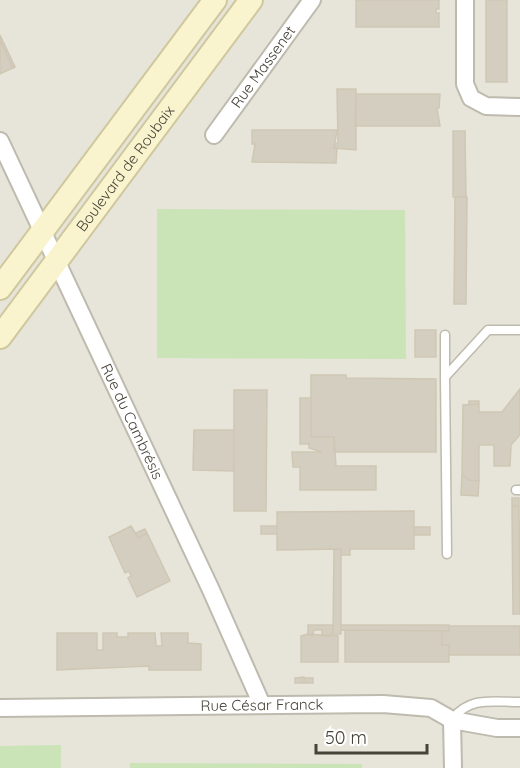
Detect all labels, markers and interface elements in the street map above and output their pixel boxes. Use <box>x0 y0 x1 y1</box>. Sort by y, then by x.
street label: Rue Massenet <box>227 22 299 112</box>
street label: Boulevard de Roubaix <box>72 101 178 235</box>
street label: Rue du Cambrésis <box>97 360 168 482</box>
street label: Rue César Franck <box>200 695 324 715</box>
scale bar <box>316 717 427 755</box>
text: 50 m <box>325 726 367 749</box>

